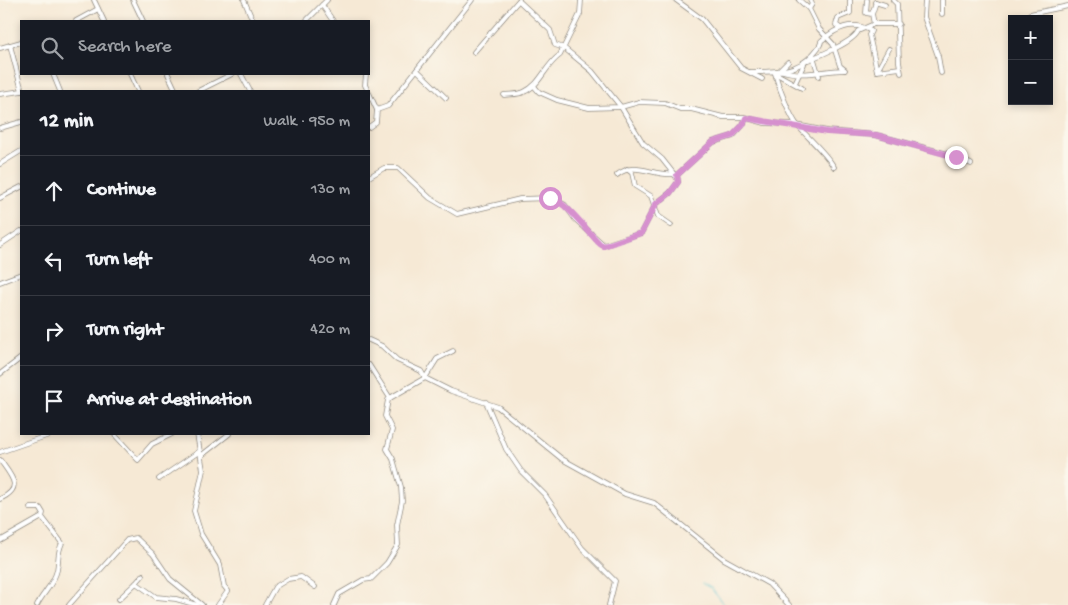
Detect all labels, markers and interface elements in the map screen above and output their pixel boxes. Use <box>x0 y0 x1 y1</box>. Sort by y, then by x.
map controls <box>1008 15 1053 105</box>
button: + <box>1008 15 1053 60</box>
search box <box>20 20 370 75</box>
icon: search <box>38 34 66 62</box>
text: Search here <box>78 36 172 59</box>
button: − <box>1008 60 1053 105</box>
text: 12 min <box>40 110 93 135</box>
text: Walk · 950 m <box>264 113 350 132</box>
route end <box>945 146 968 169</box>
icon: ahead <box>40 177 68 205</box>
text: Continue <box>87 179 156 202</box>
text: 130 m <box>311 181 350 200</box>
route start <box>539 187 562 210</box>
icon: left <box>40 247 68 275</box>
text: Turn left <box>87 249 151 272</box>
text: 400 m <box>309 251 350 270</box>
icon: right <box>40 317 68 345</box>
text: Turn right <box>87 319 163 342</box>
text: 420 m <box>310 321 350 340</box>
icon: arrive <box>40 387 68 415</box>
text: Arrive at destination <box>87 389 251 412</box>

